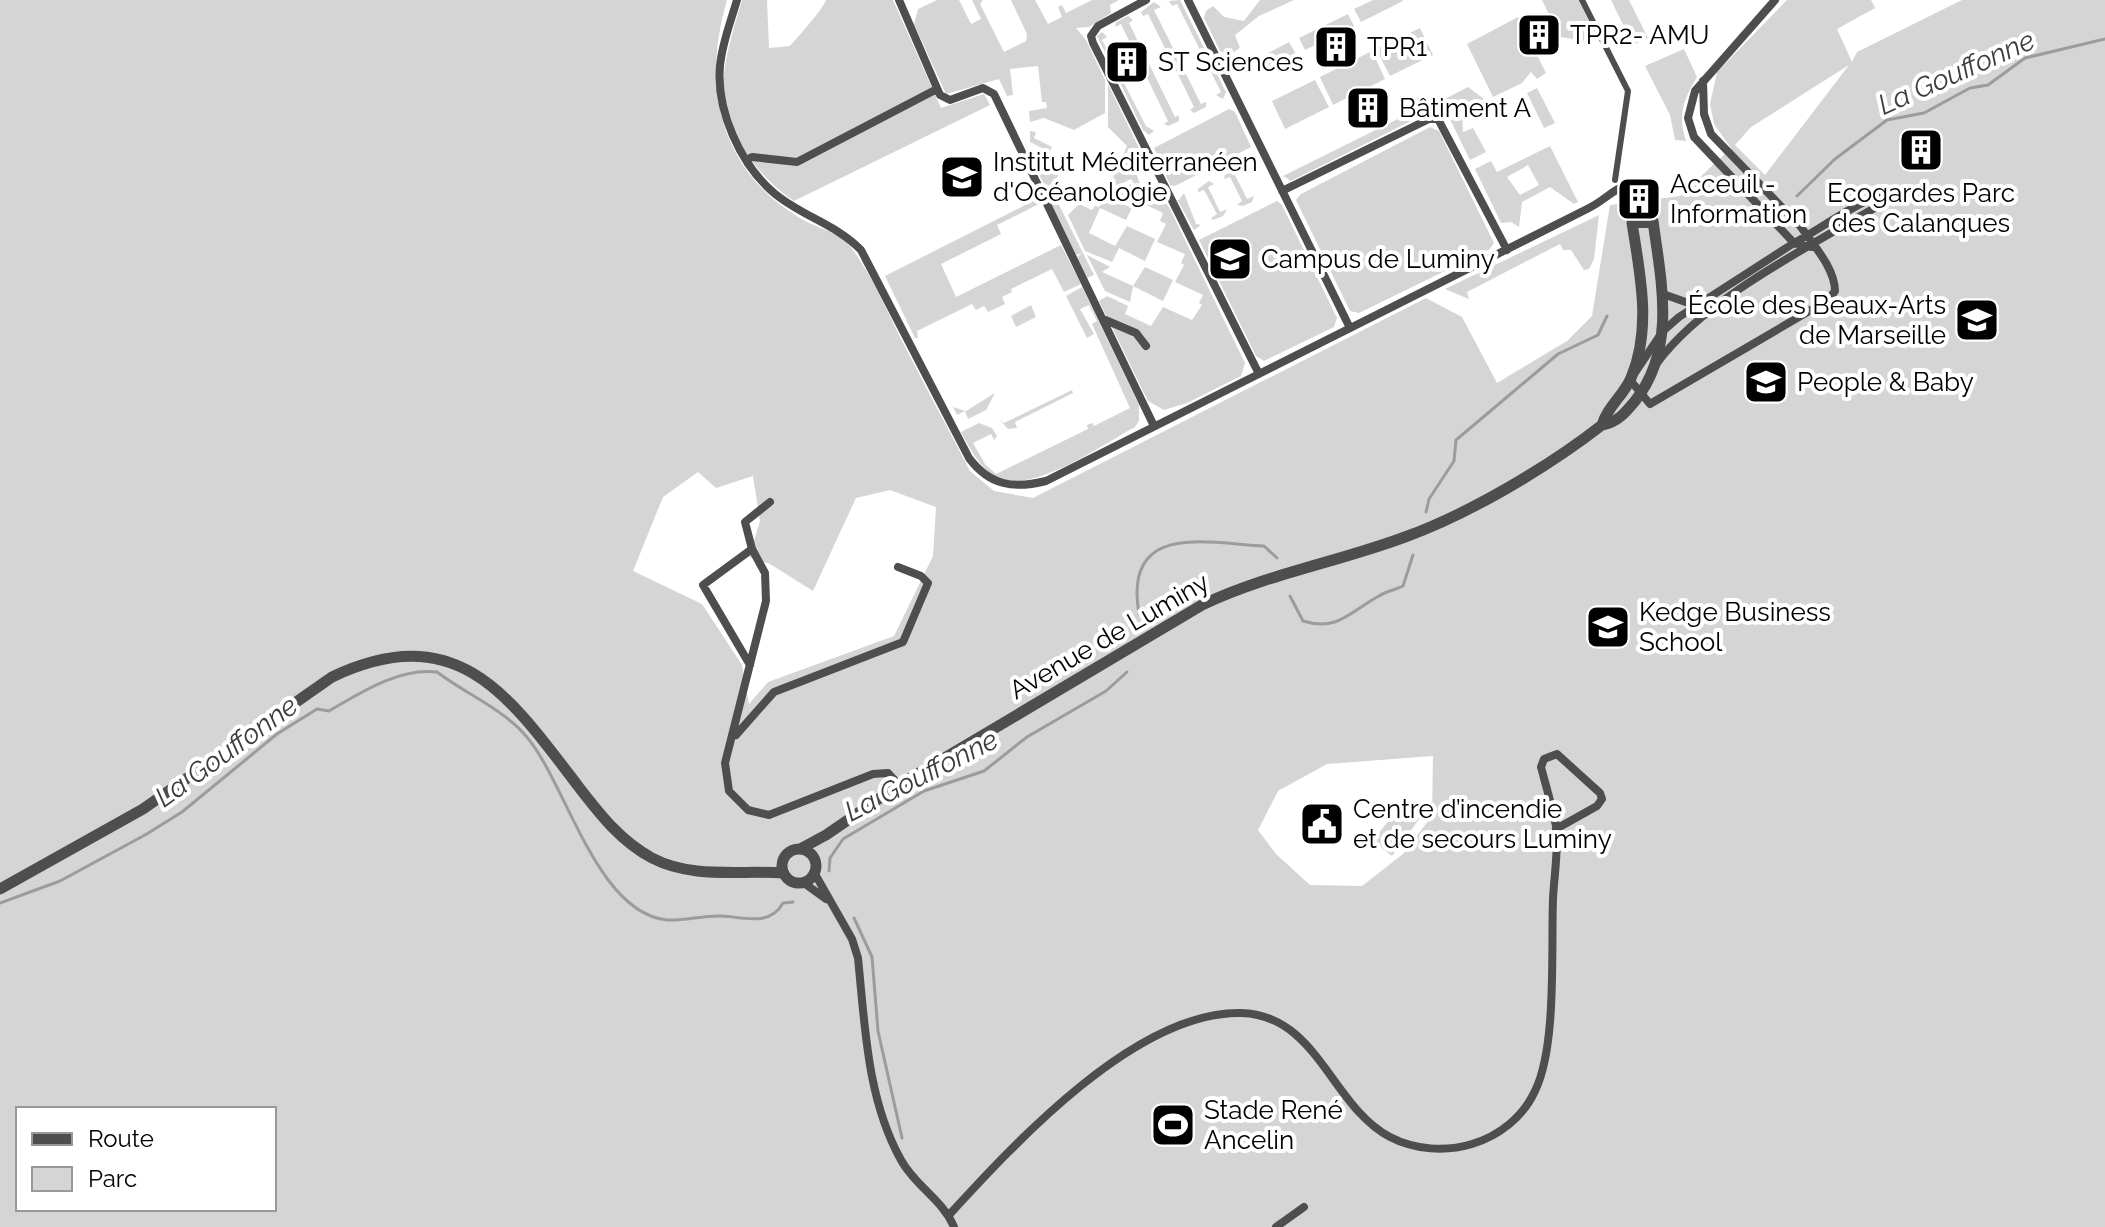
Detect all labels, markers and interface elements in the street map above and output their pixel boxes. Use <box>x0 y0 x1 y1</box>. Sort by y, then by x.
building icon: TPR2- AMU <box>1515 11 1563 59</box>
place label: TPR2- AMU <box>1570 20 1709 50</box>
building icon: TPR1 <box>1312 23 1360 71</box>
water label: La Gouffonne <box>1873 23 2039 122</box>
place label: TPR1 <box>1367 32 1427 62</box>
building icon: ST Sciences <box>1103 38 1151 86</box>
place label: ST Sciences <box>1158 47 1304 77</box>
building icon: Bâtiment A <box>1344 84 1392 132</box>
place label: Bâtiment A <box>1399 93 1531 123</box>
building icon: Ecogardes Parc des Calanques <box>1897 126 1945 174</box>
place label: Institut Méditerranéen d'Océanologie <box>993 147 1258 207</box>
school or university icon: Institut Méditerranéen d'Océanologie <box>938 153 986 201</box>
place label: Acceuil - Information <box>1670 169 1807 229</box>
building icon: Acceuil - Information <box>1615 175 1663 223</box>
place label: Ecogardes Parc des Calanques <box>1827 178 2015 238</box>
school or university icon: Campus de Luminy <box>1206 235 1254 283</box>
place label: Campus de Luminy <box>1261 244 1495 274</box>
place label: École des Beaux-Arts de Marseille <box>1688 290 1946 350</box>
school or university icon: École des Beaux-Arts de Marseille <box>1953 296 2001 344</box>
school or university icon: People & Baby <box>1742 358 1790 406</box>
place label: People & Baby <box>1797 367 1974 397</box>
street label: Avenue de Luminy <box>1004 567 1214 705</box>
place label: Kedge Business School <box>1639 597 1831 657</box>
school or university icon: Kedge Business School <box>1584 603 1632 651</box>
water label: La Gouffonne <box>149 689 304 814</box>
water label: La Gouffonne <box>839 723 1003 828</box>
place label: Centre d’incendie et de secours Luminy <box>1353 794 1612 854</box>
public building icon: Centre d’incendie et de secours Luminy <box>1298 800 1346 848</box>
place label: Stade René Ancelin <box>1204 1095 1343 1155</box>
sports icon: Stade René Ancelin <box>1149 1101 1197 1149</box>
legend <box>16 1107 276 1211</box>
text: Route <box>88 1124 154 1153</box>
text: Parc <box>88 1164 137 1193</box>

